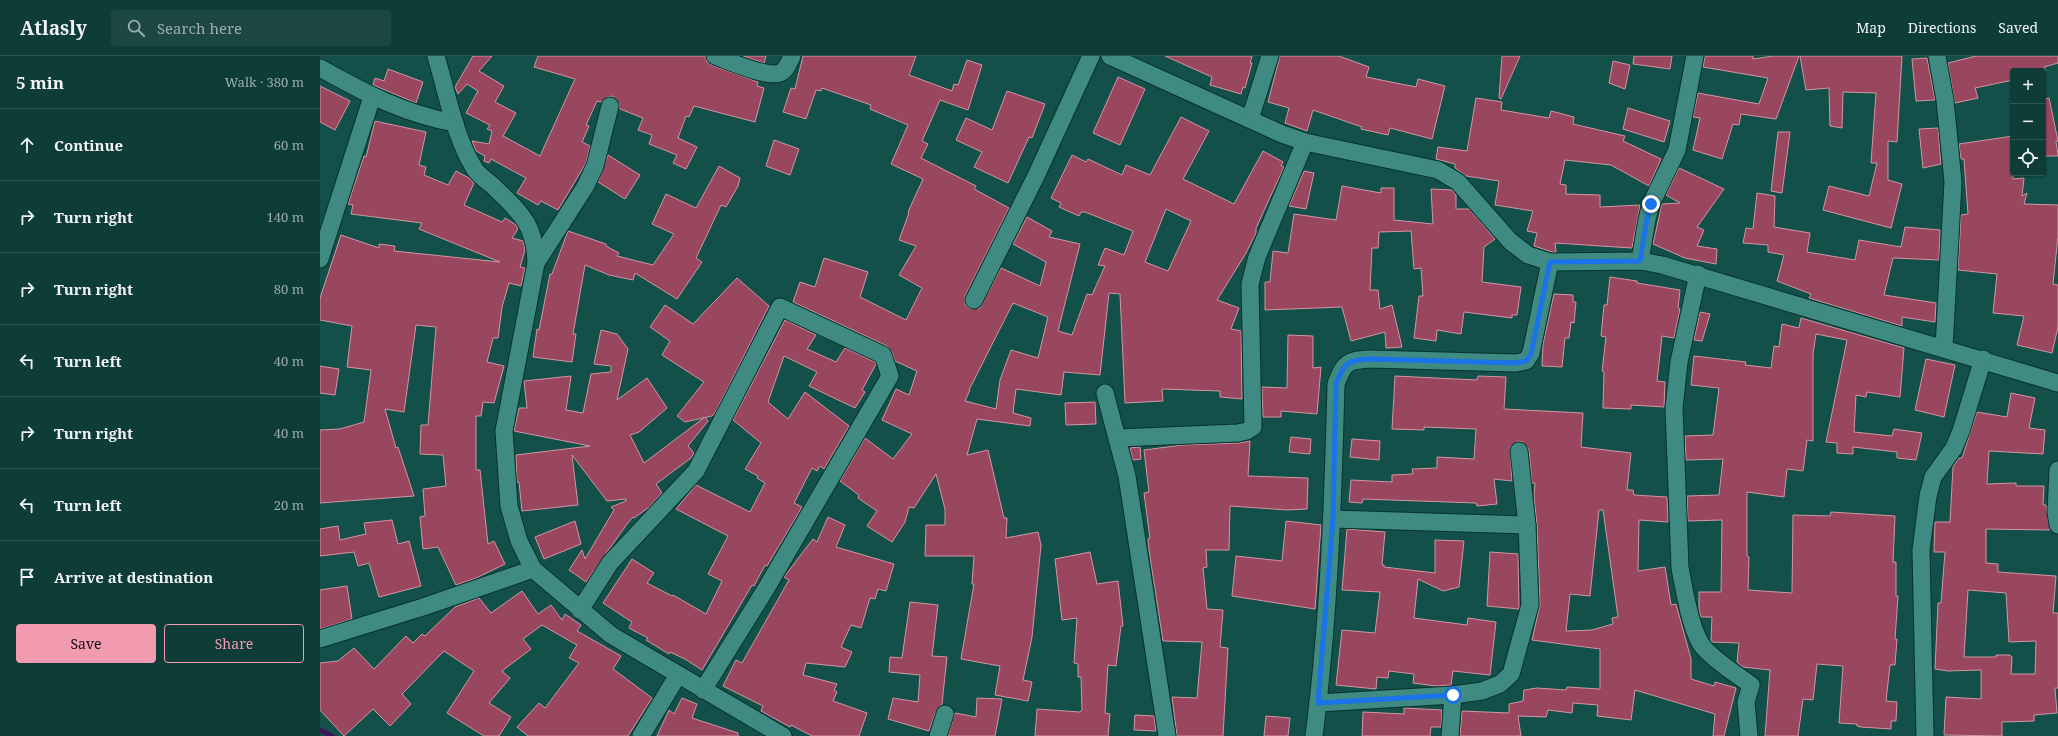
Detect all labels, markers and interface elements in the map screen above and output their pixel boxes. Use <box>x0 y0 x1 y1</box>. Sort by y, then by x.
search box <box>111 10 391 46</box>
text: Atlasly <box>20 15 87 41</box>
icon: search <box>125 17 147 39</box>
text: Search here <box>157 18 242 38</box>
text: Map <box>1856 18 1886 37</box>
text: Directions <box>1908 18 1976 37</box>
text: Saved <box>1998 18 2038 37</box>
map controls <box>2010 68 2046 176</box>
button: + <box>2010 68 2046 104</box>
text: 5 min <box>16 71 64 94</box>
text: Walk · 380 m <box>225 73 304 91</box>
button: − <box>2010 104 2046 140</box>
icon: ahead <box>16 134 38 156</box>
text: Continue <box>54 135 123 155</box>
text: 60 m <box>274 136 304 154</box>
button: locate <box>2010 140 2046 176</box>
route end <box>1642 195 1660 213</box>
icon: right <box>16 206 38 228</box>
text: Turn right <box>54 207 133 227</box>
text: 140 m <box>267 208 304 226</box>
icon: right <box>16 278 38 300</box>
text: Turn right <box>54 279 133 299</box>
text: 80 m <box>274 280 304 298</box>
icon: left <box>16 350 38 372</box>
text: Turn left <box>54 351 122 371</box>
text: 40 m <box>274 352 304 370</box>
icon: right <box>16 422 38 444</box>
text: Turn right <box>54 423 133 443</box>
text: 40 m <box>274 424 304 442</box>
icon: left <box>16 494 38 516</box>
text: Turn left <box>54 495 122 515</box>
text: 20 m <box>274 496 304 514</box>
icon: arrive <box>16 566 38 588</box>
text: Arrive at destination <box>54 567 213 587</box>
button: Save <box>16 624 156 663</box>
button: Share <box>164 624 304 663</box>
route start <box>1444 686 1462 704</box>

